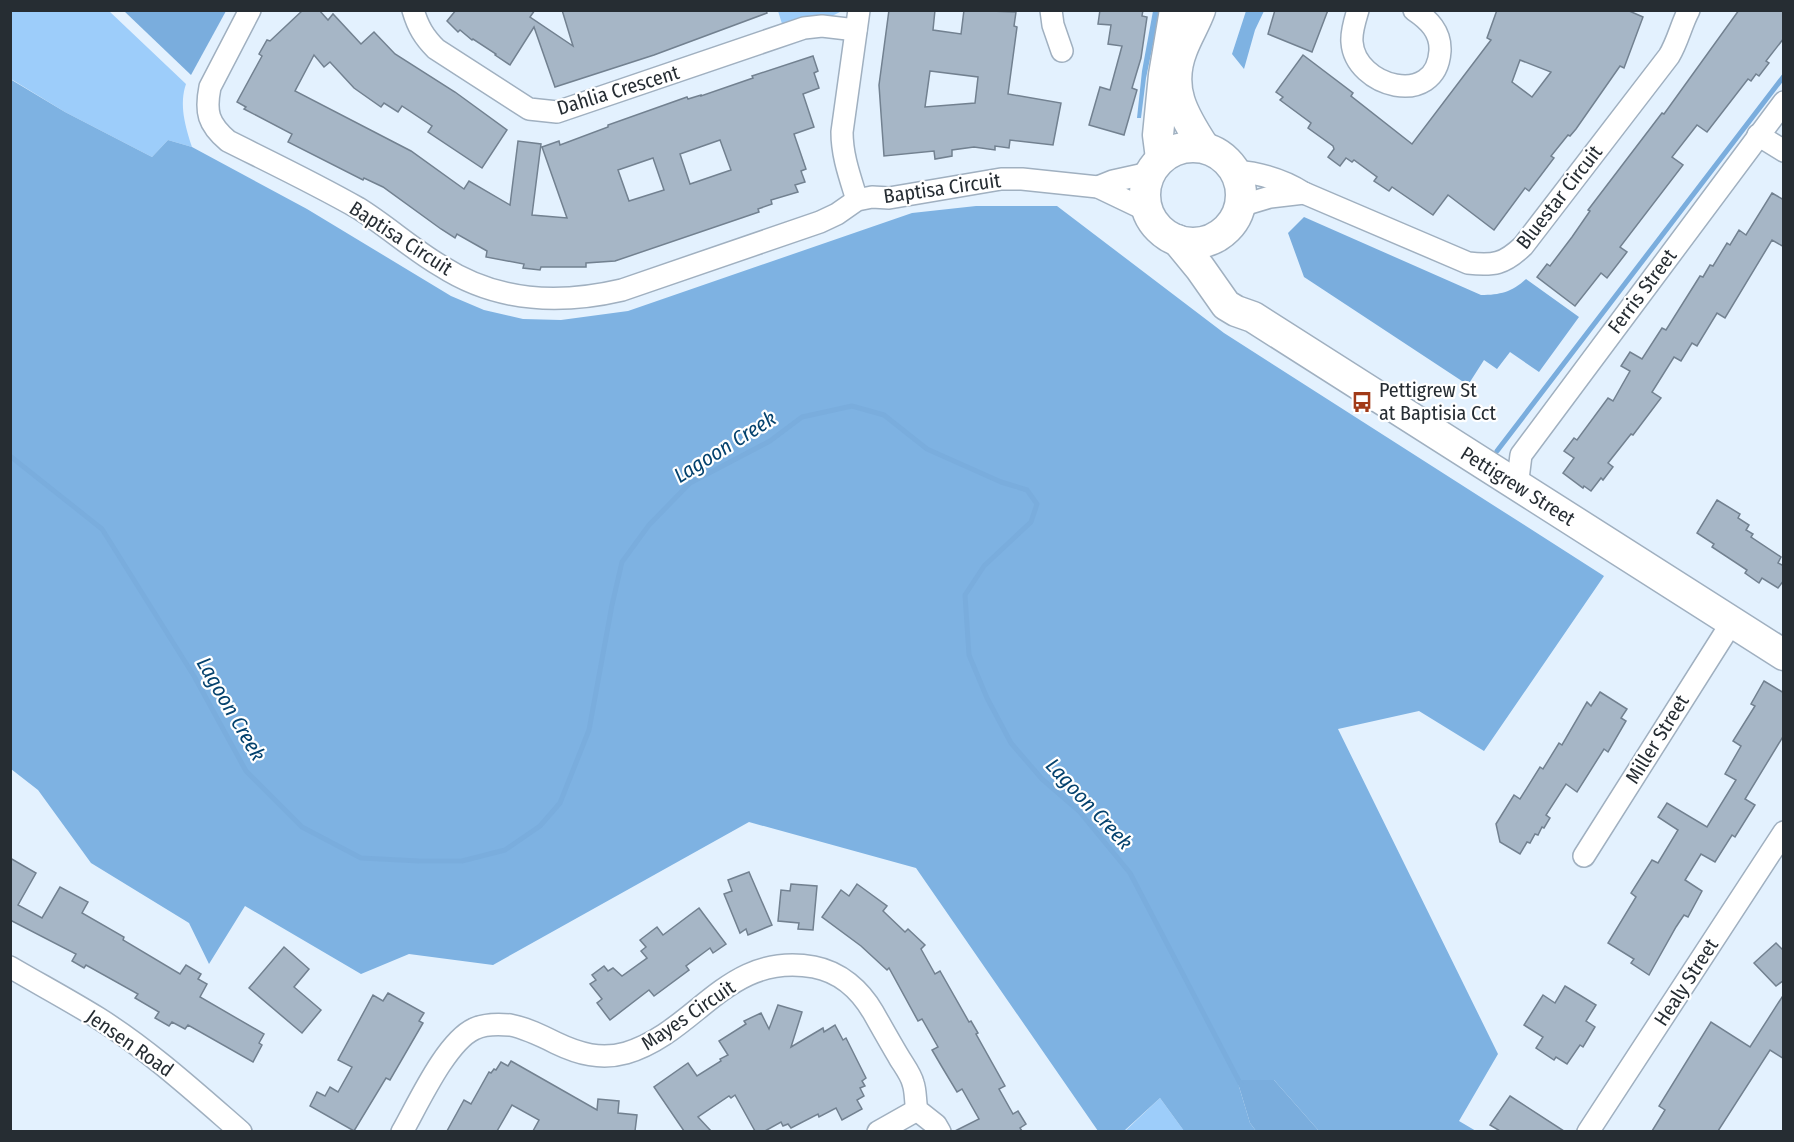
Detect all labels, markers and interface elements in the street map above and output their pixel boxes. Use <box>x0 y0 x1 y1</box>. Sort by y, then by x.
street label: Dahlia Crescent <box>554 60 682 120</box>
street label: Bluestar Circuit <box>1511 140 1607 254</box>
street label: Baptisa Circuit <box>882 168 1003 208</box>
street label: Baptisa Circuit <box>345 196 457 280</box>
street label: Ferris Street <box>1603 244 1682 338</box>
place label: Pettigrew St at Baptisia Cct <box>1379 378 1496 425</box>
bus stop icon: Pettigrew St at Baptisia Cct <box>1350 390 1374 414</box>
water label: Lagoon Creek <box>669 405 781 489</box>
street label: Pettigrew Street <box>1456 441 1580 531</box>
water label: Lagoon Creek <box>191 652 271 766</box>
street label: Miller Street <box>1620 690 1694 788</box>
water label: Lagoon Creek <box>1040 753 1138 855</box>
street label: Healy Street <box>1649 933 1723 1030</box>
street label: Mayes Circuit <box>637 975 740 1055</box>
street label: Jensen Road <box>82 1004 178 1082</box>

